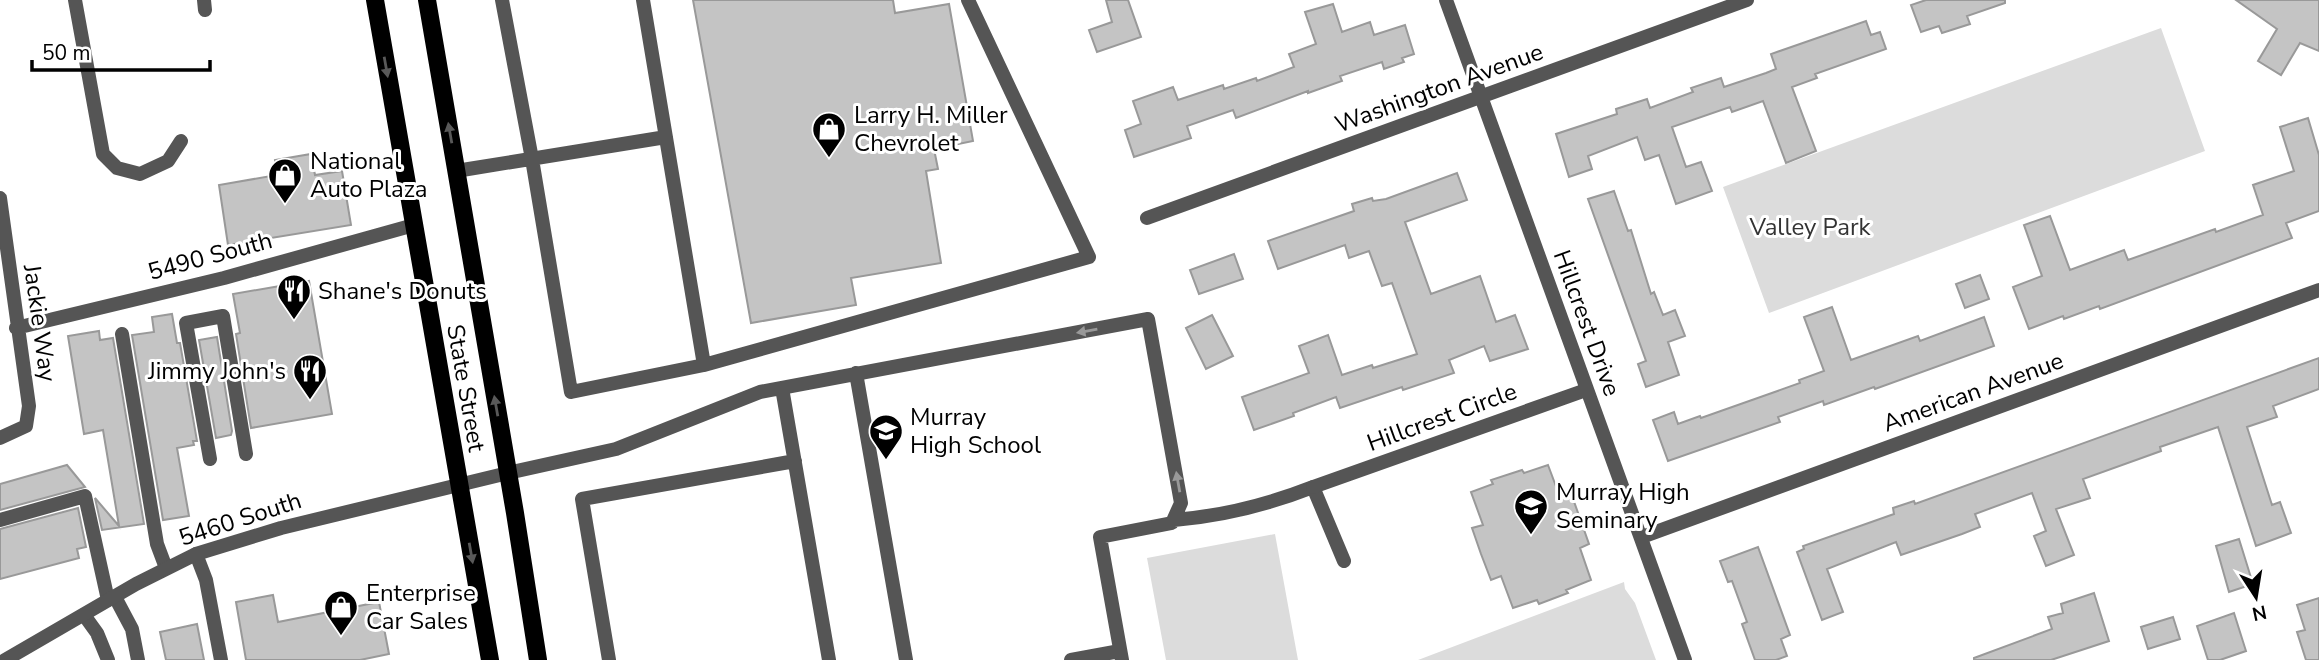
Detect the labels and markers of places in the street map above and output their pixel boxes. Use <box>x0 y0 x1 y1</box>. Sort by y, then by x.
place label: Larry H. Miller Chevrolet <box>854 99 1008 159</box>
shop icon: Larry H. Miller Chevrolet <box>810 110 848 159</box>
place label: National Auto Plaza <box>310 145 427 205</box>
shop icon: National Auto Plaza <box>266 156 304 205</box>
restaurant icon: Shane's Donuts <box>275 272 313 321</box>
place label: Shane's Donuts <box>318 275 487 307</box>
restaurant icon: Jimmy John's <box>291 352 329 401</box>
place label: Jimmy John's <box>147 355 286 387</box>
place label: Murray High School <box>910 401 1041 461</box>
school or university icon: Murray High School <box>867 412 905 461</box>
place label: Murray High Seminary <box>1556 476 1690 536</box>
school or university icon: Murray High Seminary <box>1512 487 1550 536</box>
place label: Enterprise Car Sales <box>366 577 476 637</box>
shop icon: Enterprise Car Sales <box>322 588 360 637</box>

